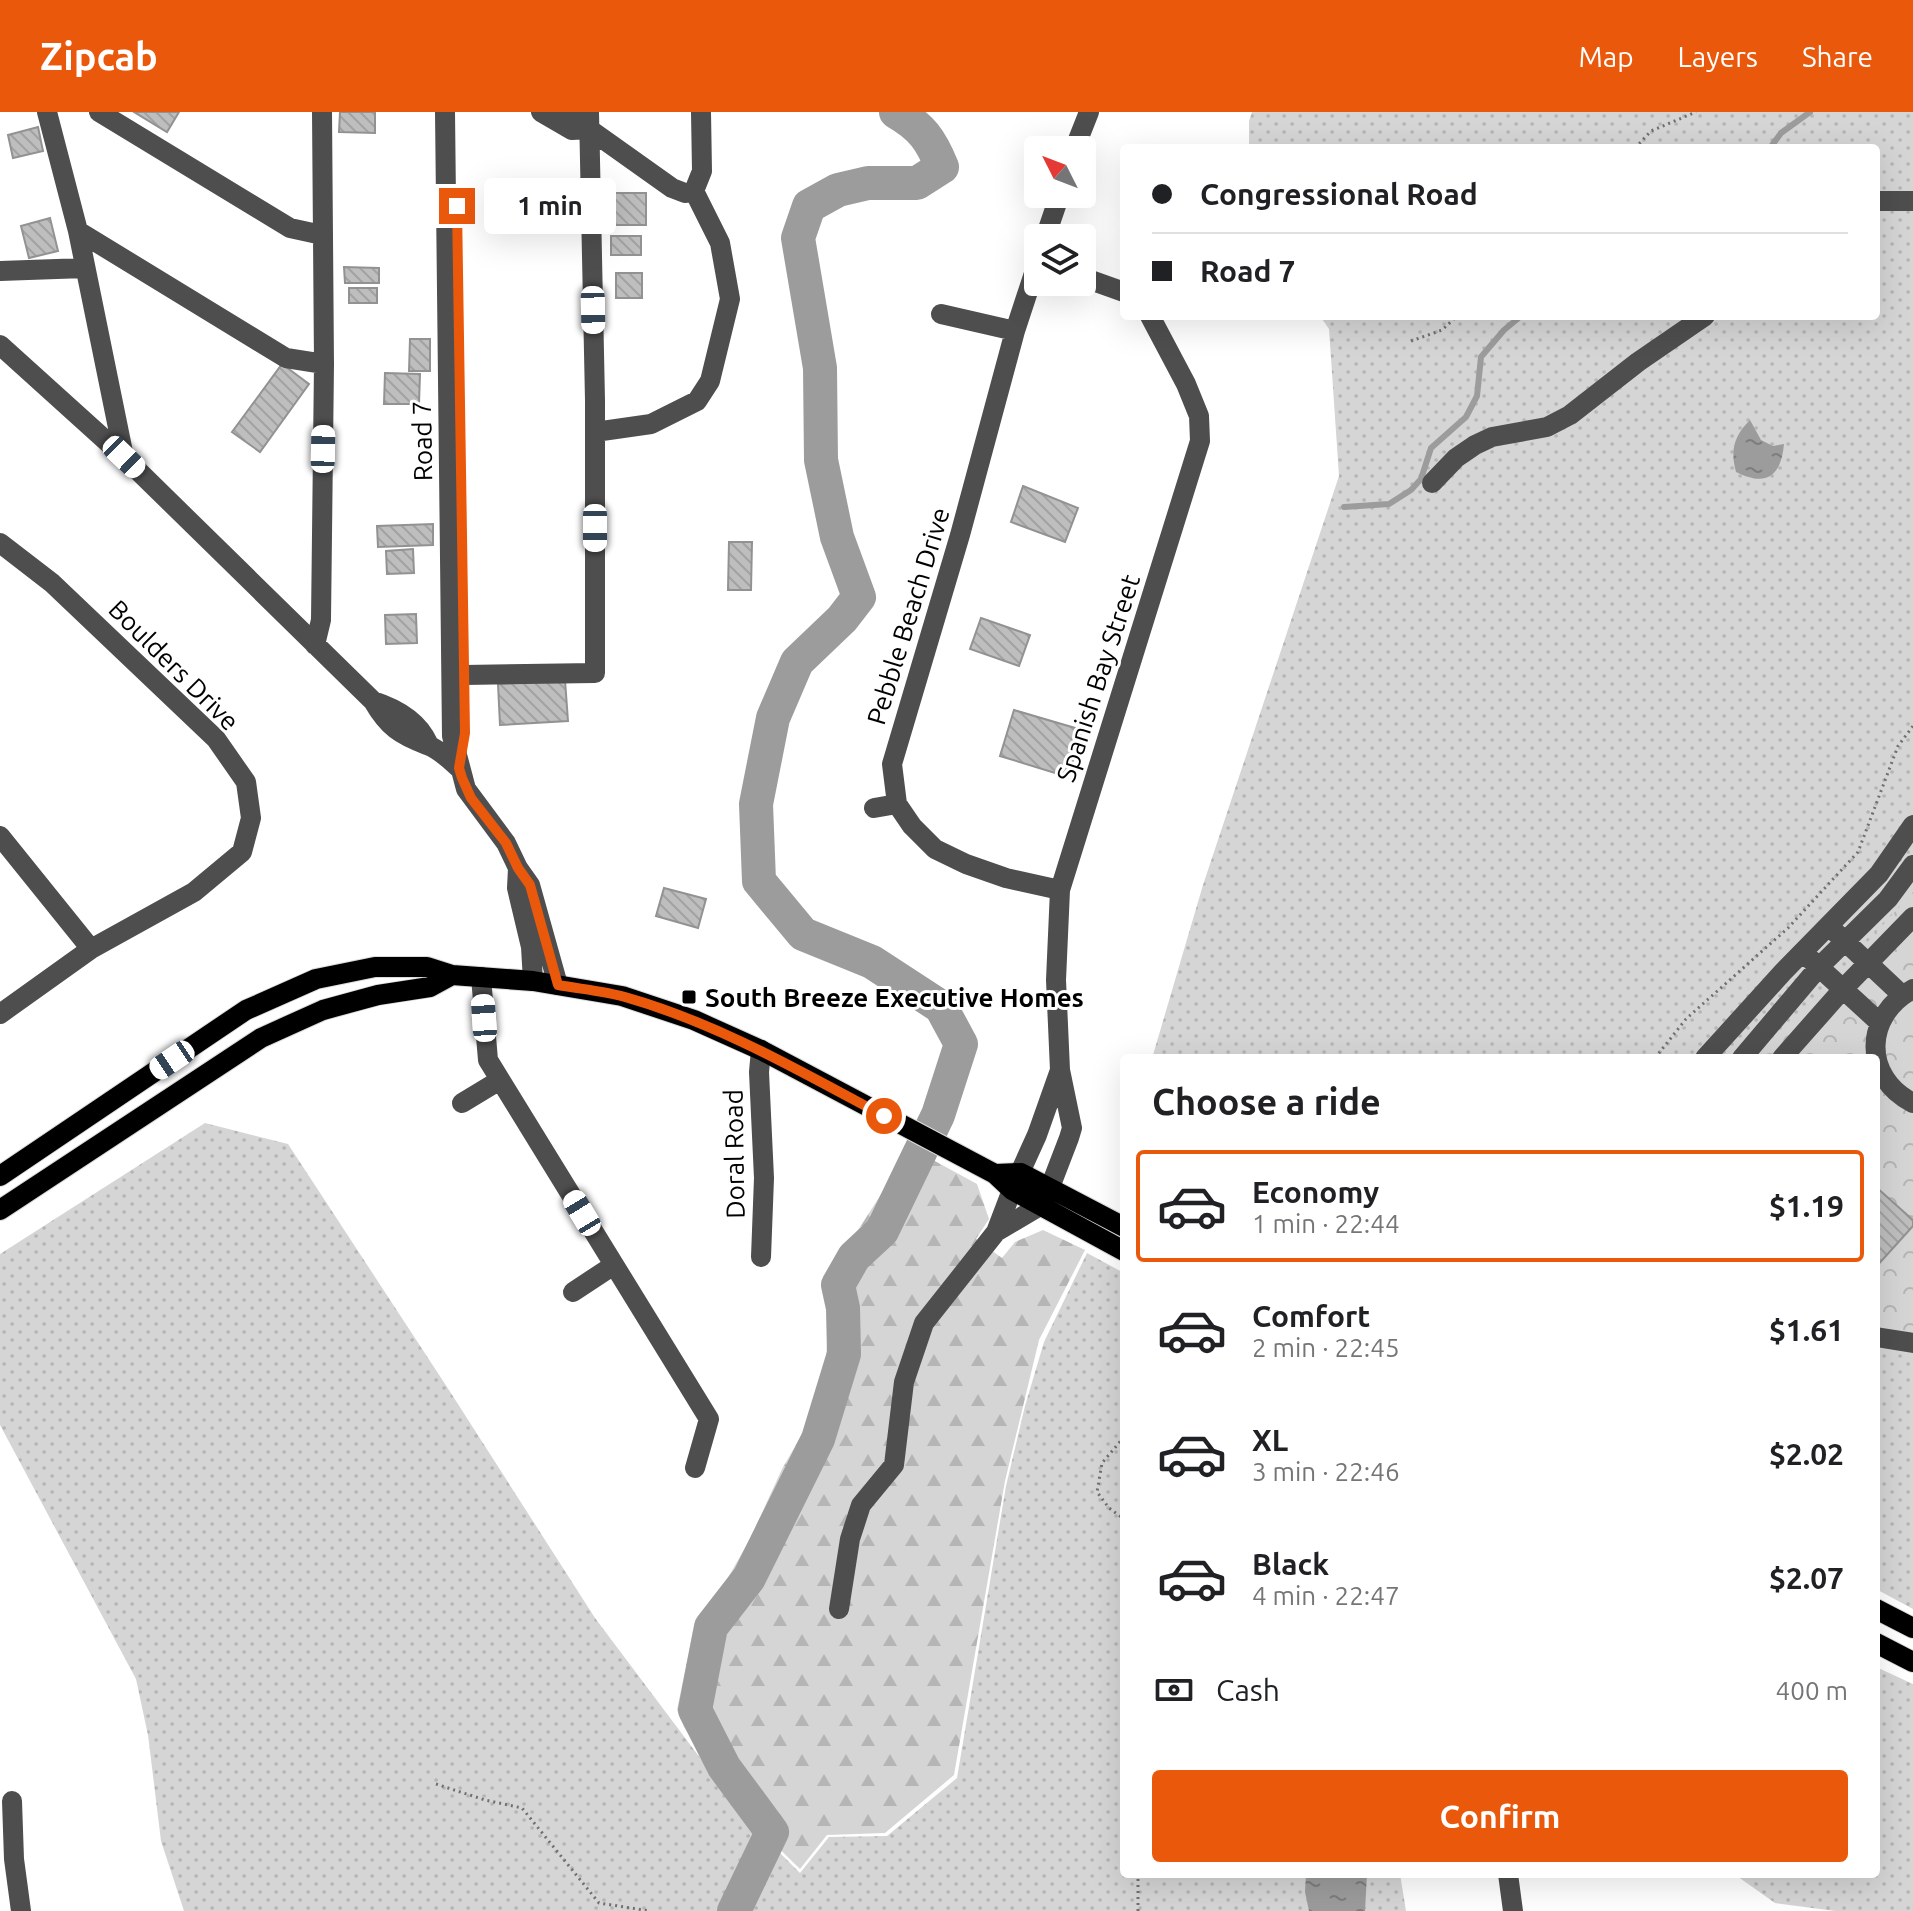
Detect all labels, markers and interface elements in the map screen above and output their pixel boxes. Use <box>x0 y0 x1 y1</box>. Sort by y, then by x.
text: Zipcab <box>40 35 158 77</box>
text: Map <box>1578 41 1634 72</box>
text: Layers <box>1678 41 1758 72</box>
text: Share <box>1802 41 1873 72</box>
north arrow <box>1024 136 1096 208</box>
map controls <box>1024 136 1096 296</box>
text: Congressional Road <box>1200 177 1478 211</box>
callout: 1 min <box>485 178 617 234</box>
route end <box>439 188 475 224</box>
text: 1 min <box>517 191 583 220</box>
button: layers <box>1024 224 1096 296</box>
text: Road 7 <box>1200 254 1295 288</box>
car <box>581 286 605 334</box>
street label: Road 7 <box>407 400 437 482</box>
car <box>311 425 335 473</box>
car <box>98 432 150 482</box>
car <box>583 504 607 552</box>
street label: Pebble Beach Drive <box>861 504 955 728</box>
street label: Spanish Bay Street <box>1051 571 1145 785</box>
street label: Boulders Drive <box>103 594 245 736</box>
place label: South Breeze Executive Homes <box>705 983 1084 1012</box>
marker: South Breeze Executive Homes <box>680 988 698 1006</box>
car <box>470 993 498 1043</box>
car <box>145 1037 199 1083</box>
text: Choose a ride <box>1152 1081 1381 1122</box>
street label: Doral Road <box>718 1089 750 1219</box>
route start <box>866 1098 902 1134</box>
icon: car <box>1156 1170 1228 1242</box>
text: Economy <box>1252 1175 1379 1209</box>
car <box>559 1186 605 1240</box>
text: $1.19 <box>1769 1189 1844 1223</box>
text: 1 min · 22:44 <box>1252 1209 1400 1238</box>
icon: car <box>1156 1294 1228 1366</box>
text: Comfort <box>1252 1299 1370 1333</box>
text: $1.61 <box>1769 1313 1844 1347</box>
text: 2 min · 22:45 <box>1252 1333 1400 1362</box>
icon: car <box>1156 1418 1228 1490</box>
text: XL <box>1252 1423 1288 1457</box>
text: $2.02 <box>1769 1437 1844 1471</box>
text: 3 min · 22:46 <box>1252 1457 1400 1486</box>
icon: car <box>1156 1542 1228 1614</box>
text: Black <box>1252 1547 1329 1581</box>
text: $2.07 <box>1769 1561 1844 1595</box>
text: 4 min · 22:47 <box>1252 1581 1400 1610</box>
icon: cash <box>1152 1668 1196 1712</box>
text: Cash <box>1216 1673 1280 1707</box>
text: 400 m <box>1776 1676 1848 1705</box>
button: Confirm <box>1152 1770 1848 1862</box>

